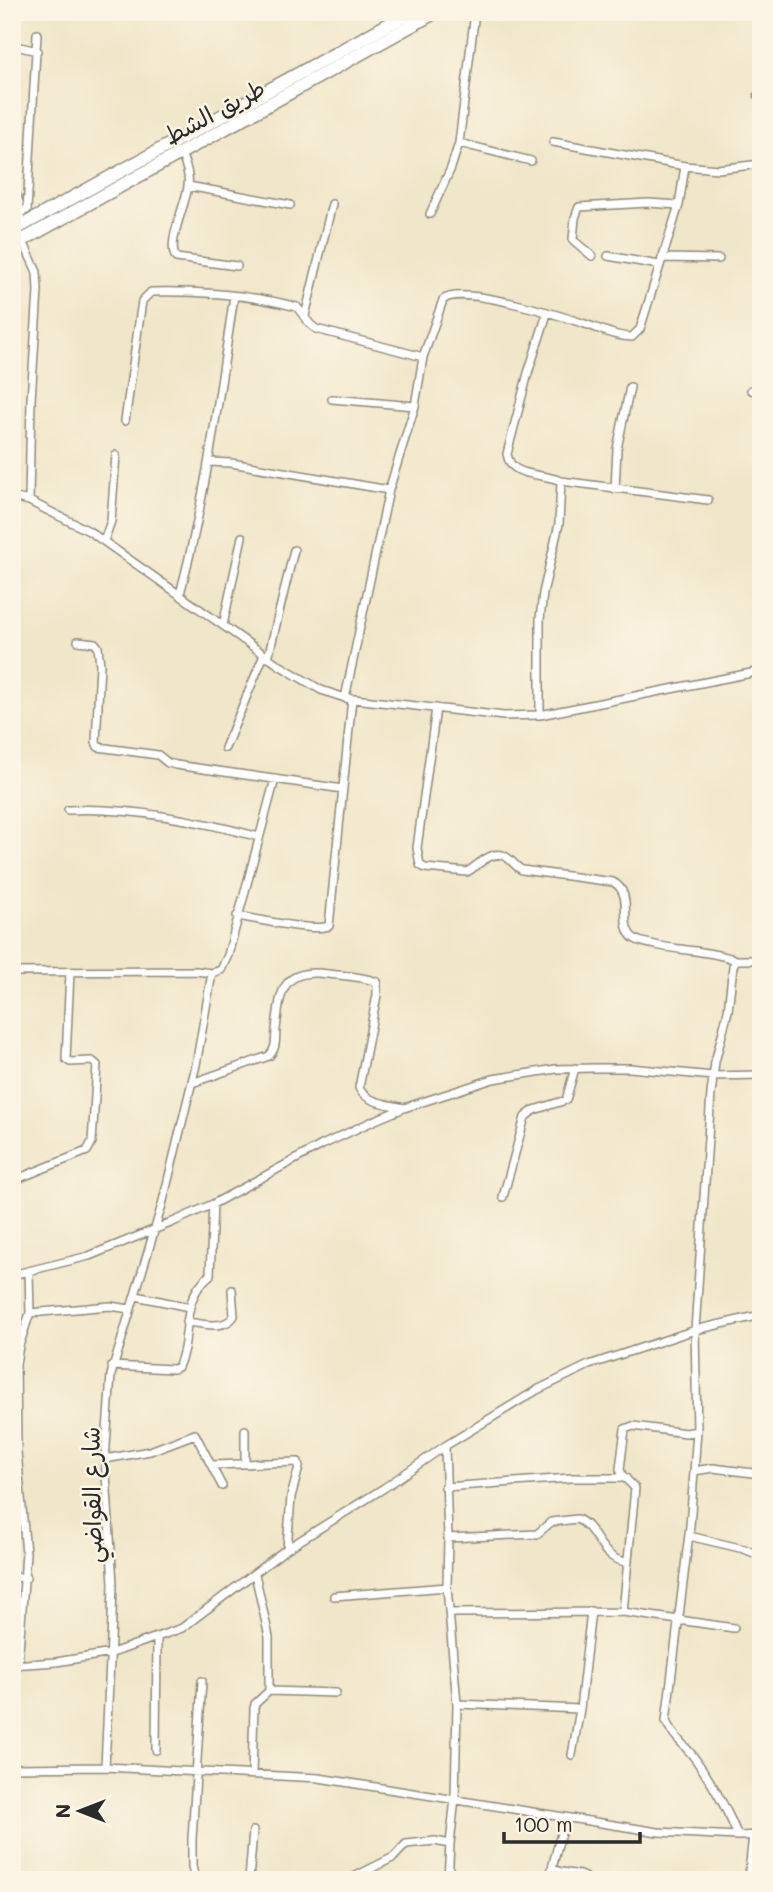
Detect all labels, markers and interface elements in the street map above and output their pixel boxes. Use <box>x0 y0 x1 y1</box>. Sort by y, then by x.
street label: طريق الشط <box>158 71 270 151</box>
street label: شارع القواضي <box>74 1426 115 1564</box>
north arrow <box>46 1776 116 1846</box>
scale bar <box>504 1801 640 1845</box>
text: N <box>50 1804 75 1818</box>
text: 100 m <box>514 1810 573 1837</box>

